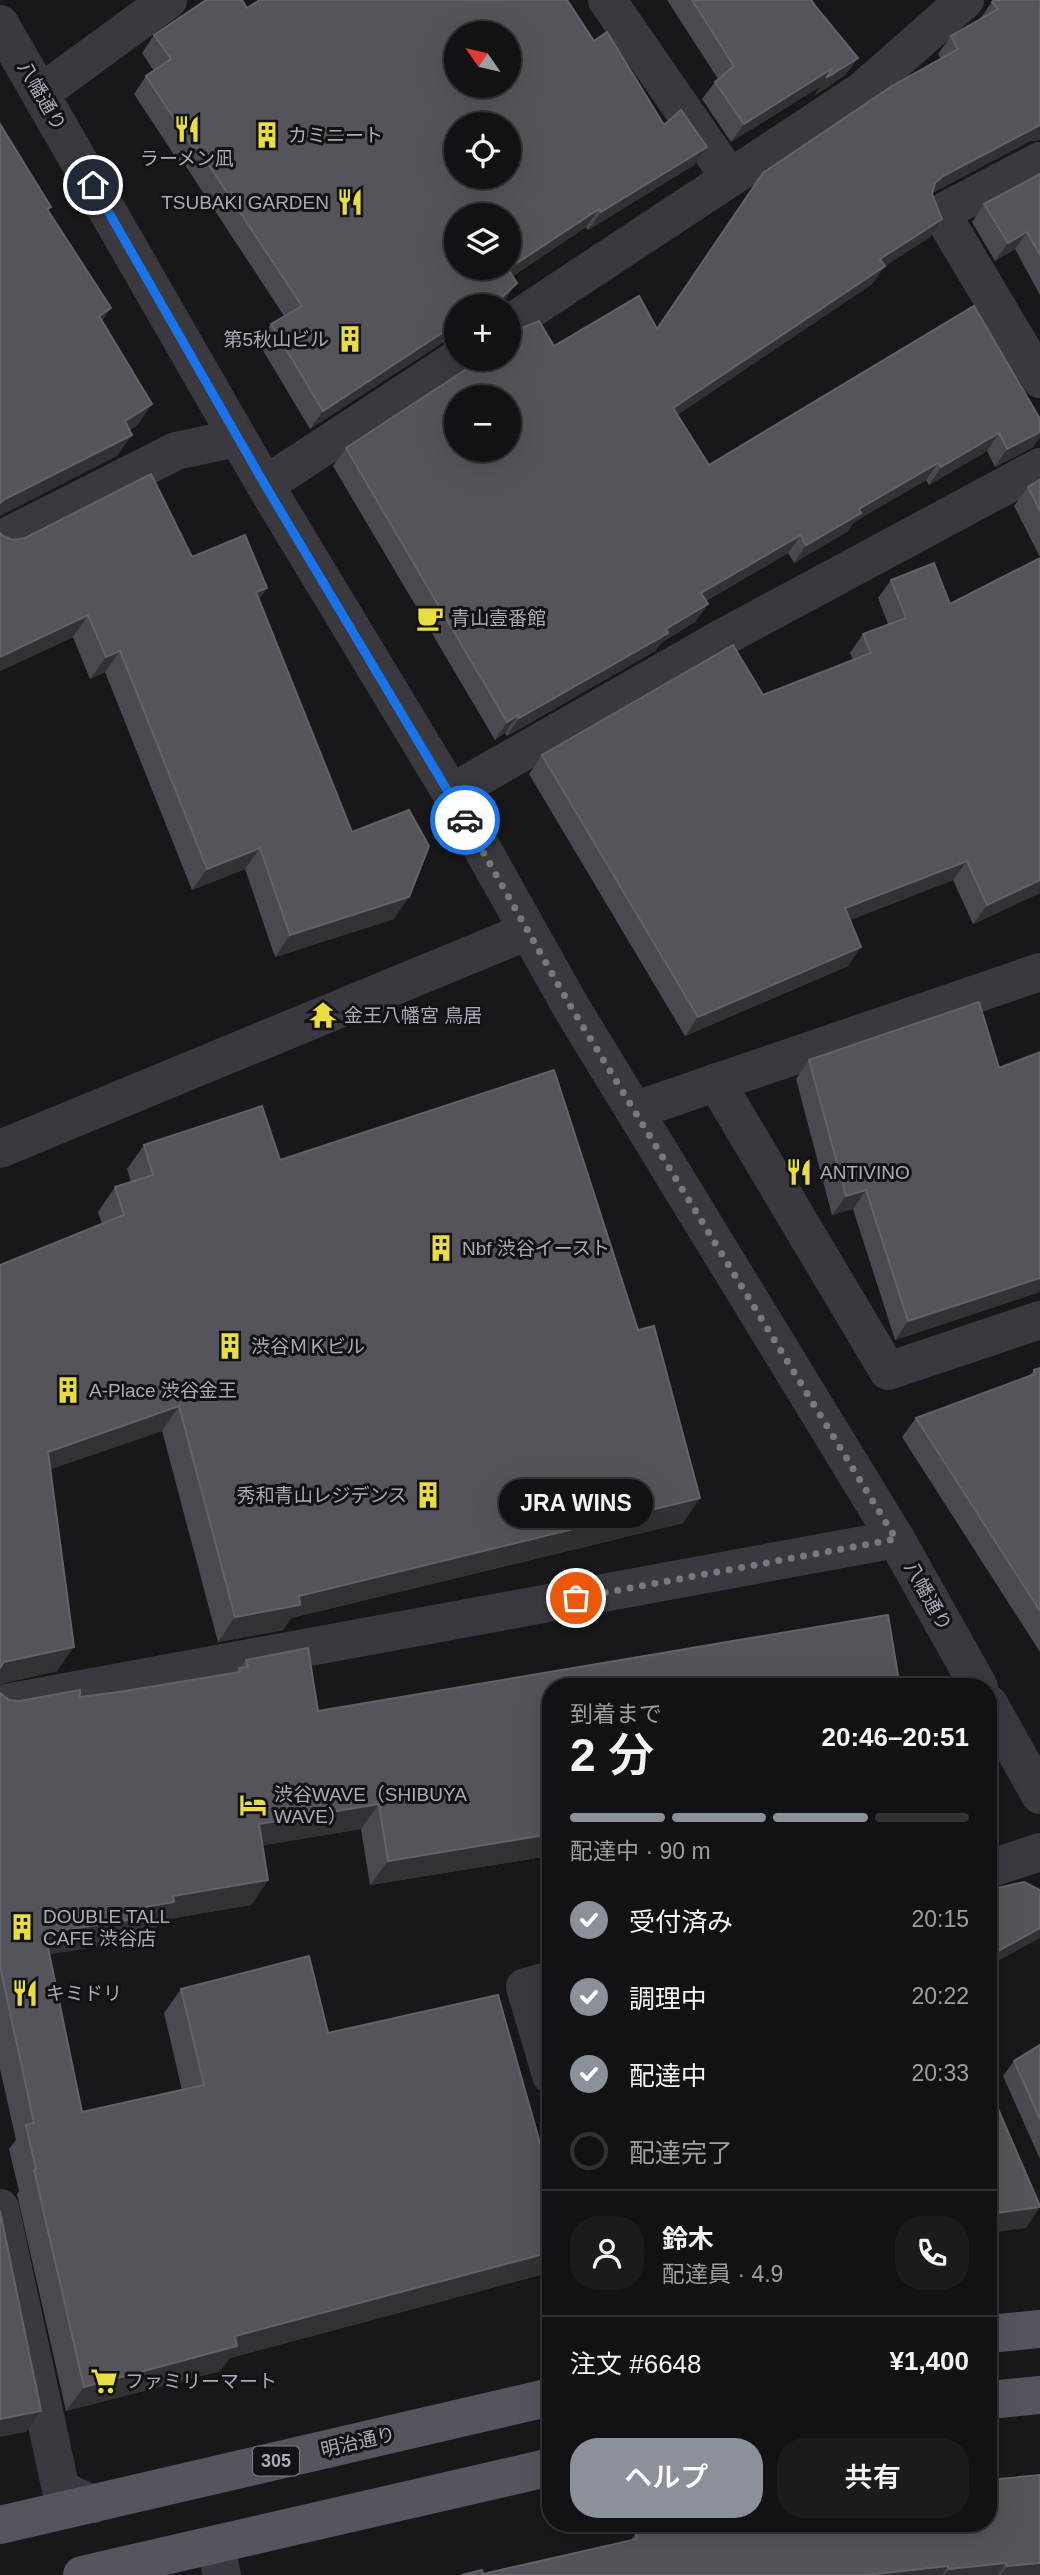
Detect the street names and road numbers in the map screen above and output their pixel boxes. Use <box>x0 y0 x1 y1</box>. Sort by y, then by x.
street label: 八幡通り <box>14 58 70 134</box>
street label: 八幡通り <box>900 1558 956 1634</box>
street label: 明治通り <box>319 2423 397 2461</box>
road number: 305 <box>253 2446 299 2476</box>

